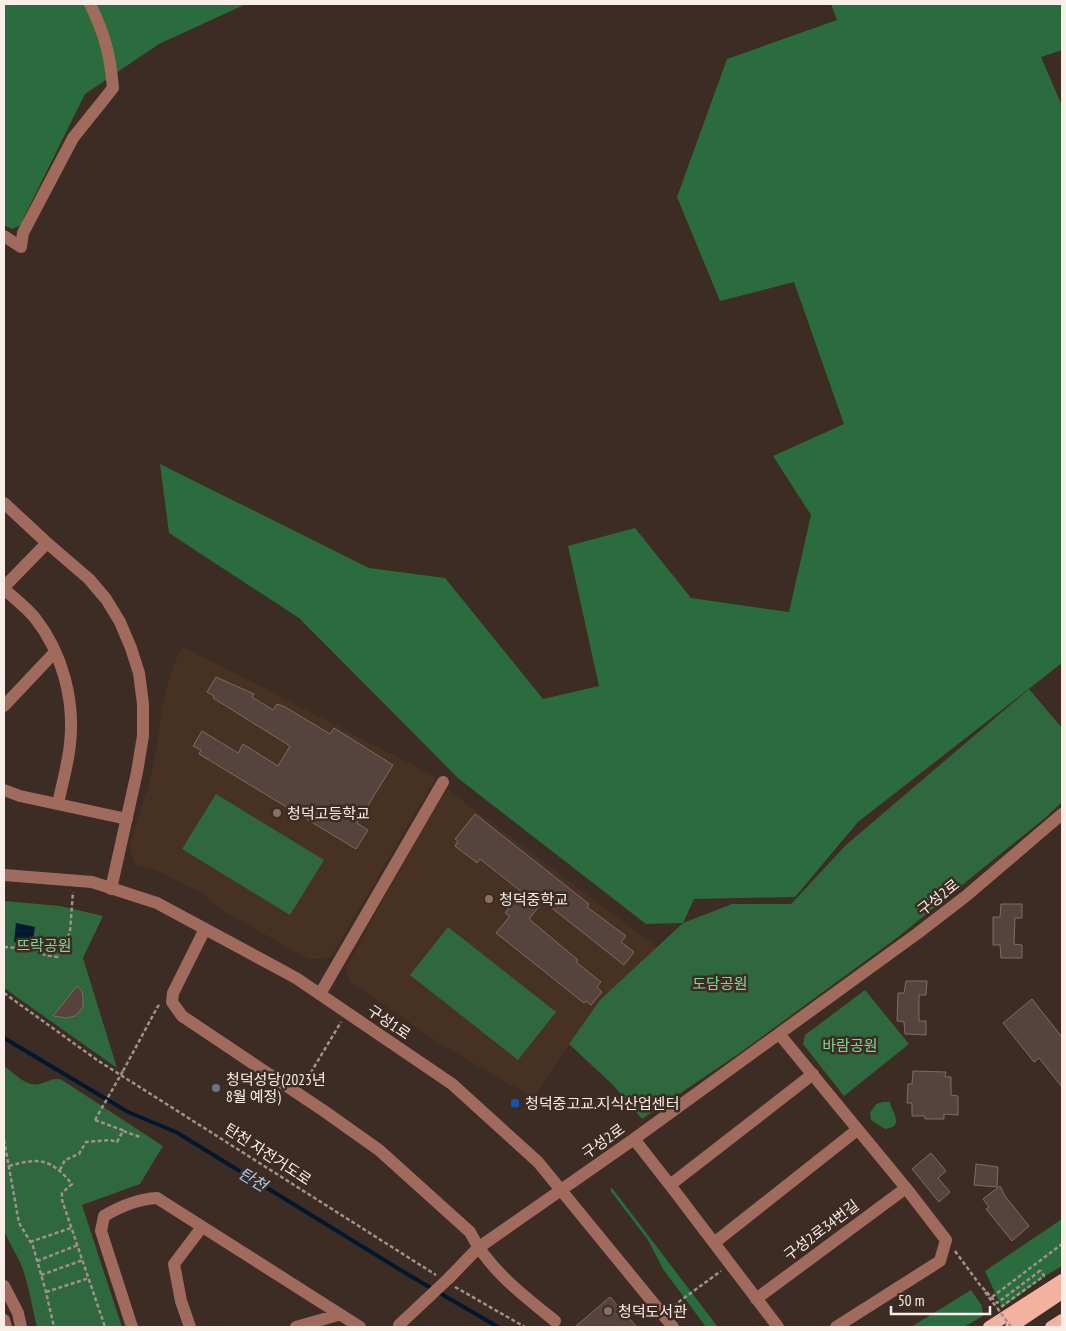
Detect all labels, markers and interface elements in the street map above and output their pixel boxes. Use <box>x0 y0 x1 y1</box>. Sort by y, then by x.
place label: 청덕고등학교 <box>287 804 370 823</box>
marker: 청덕고등학교 <box>271 807 283 819</box>
street label: 구성2로 <box>913 875 963 919</box>
place label: 청덕중학교 <box>499 890 568 909</box>
marker: 청덕중학교 <box>483 893 495 905</box>
park label: 뜨락공원 <box>16 936 72 955</box>
park label: 도담공원 <box>692 974 748 993</box>
street label: 구성1로 <box>364 1001 414 1043</box>
park label: 바람공원 <box>822 1036 878 1055</box>
place label: 청덕성당(2023년 8월 예정) <box>226 1070 326 1106</box>
marker: 청덕성당(2023년 8월 예정) <box>210 1082 222 1094</box>
place label: 청덕중고교.지식산업센터 <box>525 1094 679 1113</box>
marker: 청덕중고교.지식산업센터 <box>509 1097 521 1109</box>
street label: 탄천 자전거도로 <box>221 1119 315 1189</box>
street label: 구성2로 <box>578 1119 628 1163</box>
water label: 탄천 <box>235 1163 271 1195</box>
street label: 구성2로34번길 <box>780 1196 862 1264</box>
scale bar <box>891 1284 990 1316</box>
text: 50 m <box>898 1291 924 1310</box>
place label: 청덕도서관 <box>618 1302 687 1321</box>
marker: 청덕도서관 <box>602 1305 614 1317</box>

